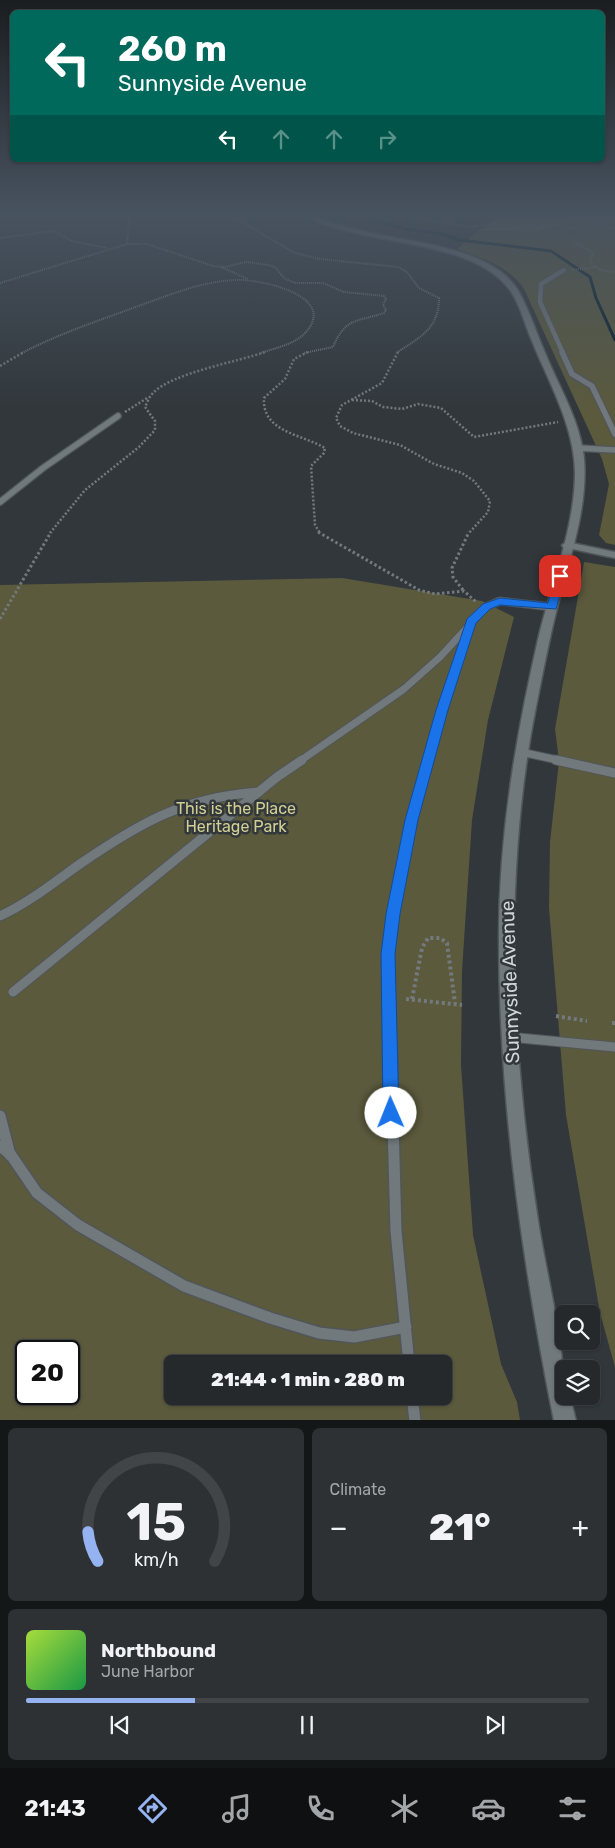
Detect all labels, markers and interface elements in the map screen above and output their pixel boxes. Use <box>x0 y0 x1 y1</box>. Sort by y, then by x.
text: 260 m <box>118 28 227 70</box>
icon: left <box>35 30 100 95</box>
text: Sunnyside Avenue <box>118 70 307 97</box>
icon: left <box>214 125 242 153</box>
icon: ahead <box>267 125 295 153</box>
icon: ahead <box>320 125 348 153</box>
icon: right <box>373 125 401 153</box>
pin <box>539 555 581 597</box>
icon: arrive <box>546 562 574 590</box>
park label: This is the Place Heritage Park <box>176 799 296 836</box>
street label: Sunnyside Avenue <box>496 900 524 1064</box>
position arrow <box>364 1086 416 1138</box>
map controls <box>555 1305 600 1405</box>
button: search <box>555 1305 600 1350</box>
speed limit sign: 20 <box>15 1340 80 1405</box>
button: layers <box>555 1360 600 1405</box>
text: 21:44 · 1 min · 280 m <box>211 1368 405 1391</box>
text: Climate <box>330 1480 386 1499</box>
text: 15 <box>126 1491 185 1553</box>
text: 21° <box>429 1504 490 1550</box>
text: − <box>330 1511 348 1544</box>
text: + <box>572 1511 589 1544</box>
text: km/h <box>133 1549 178 1570</box>
text: Northbound <box>101 1639 216 1662</box>
text: June Harbor <box>101 1662 194 1681</box>
icon: previous <box>106 1711 134 1739</box>
icon: pause <box>293 1711 321 1739</box>
icon: next <box>481 1711 509 1739</box>
icon: directions <box>135 1791 170 1826</box>
icon: music <box>219 1791 254 1826</box>
icon: phone <box>303 1791 338 1826</box>
icon: climate <box>387 1791 422 1826</box>
icon: car <box>471 1791 506 1826</box>
icon: filters <box>555 1791 590 1826</box>
text: 21:43 <box>25 1795 86 1822</box>

